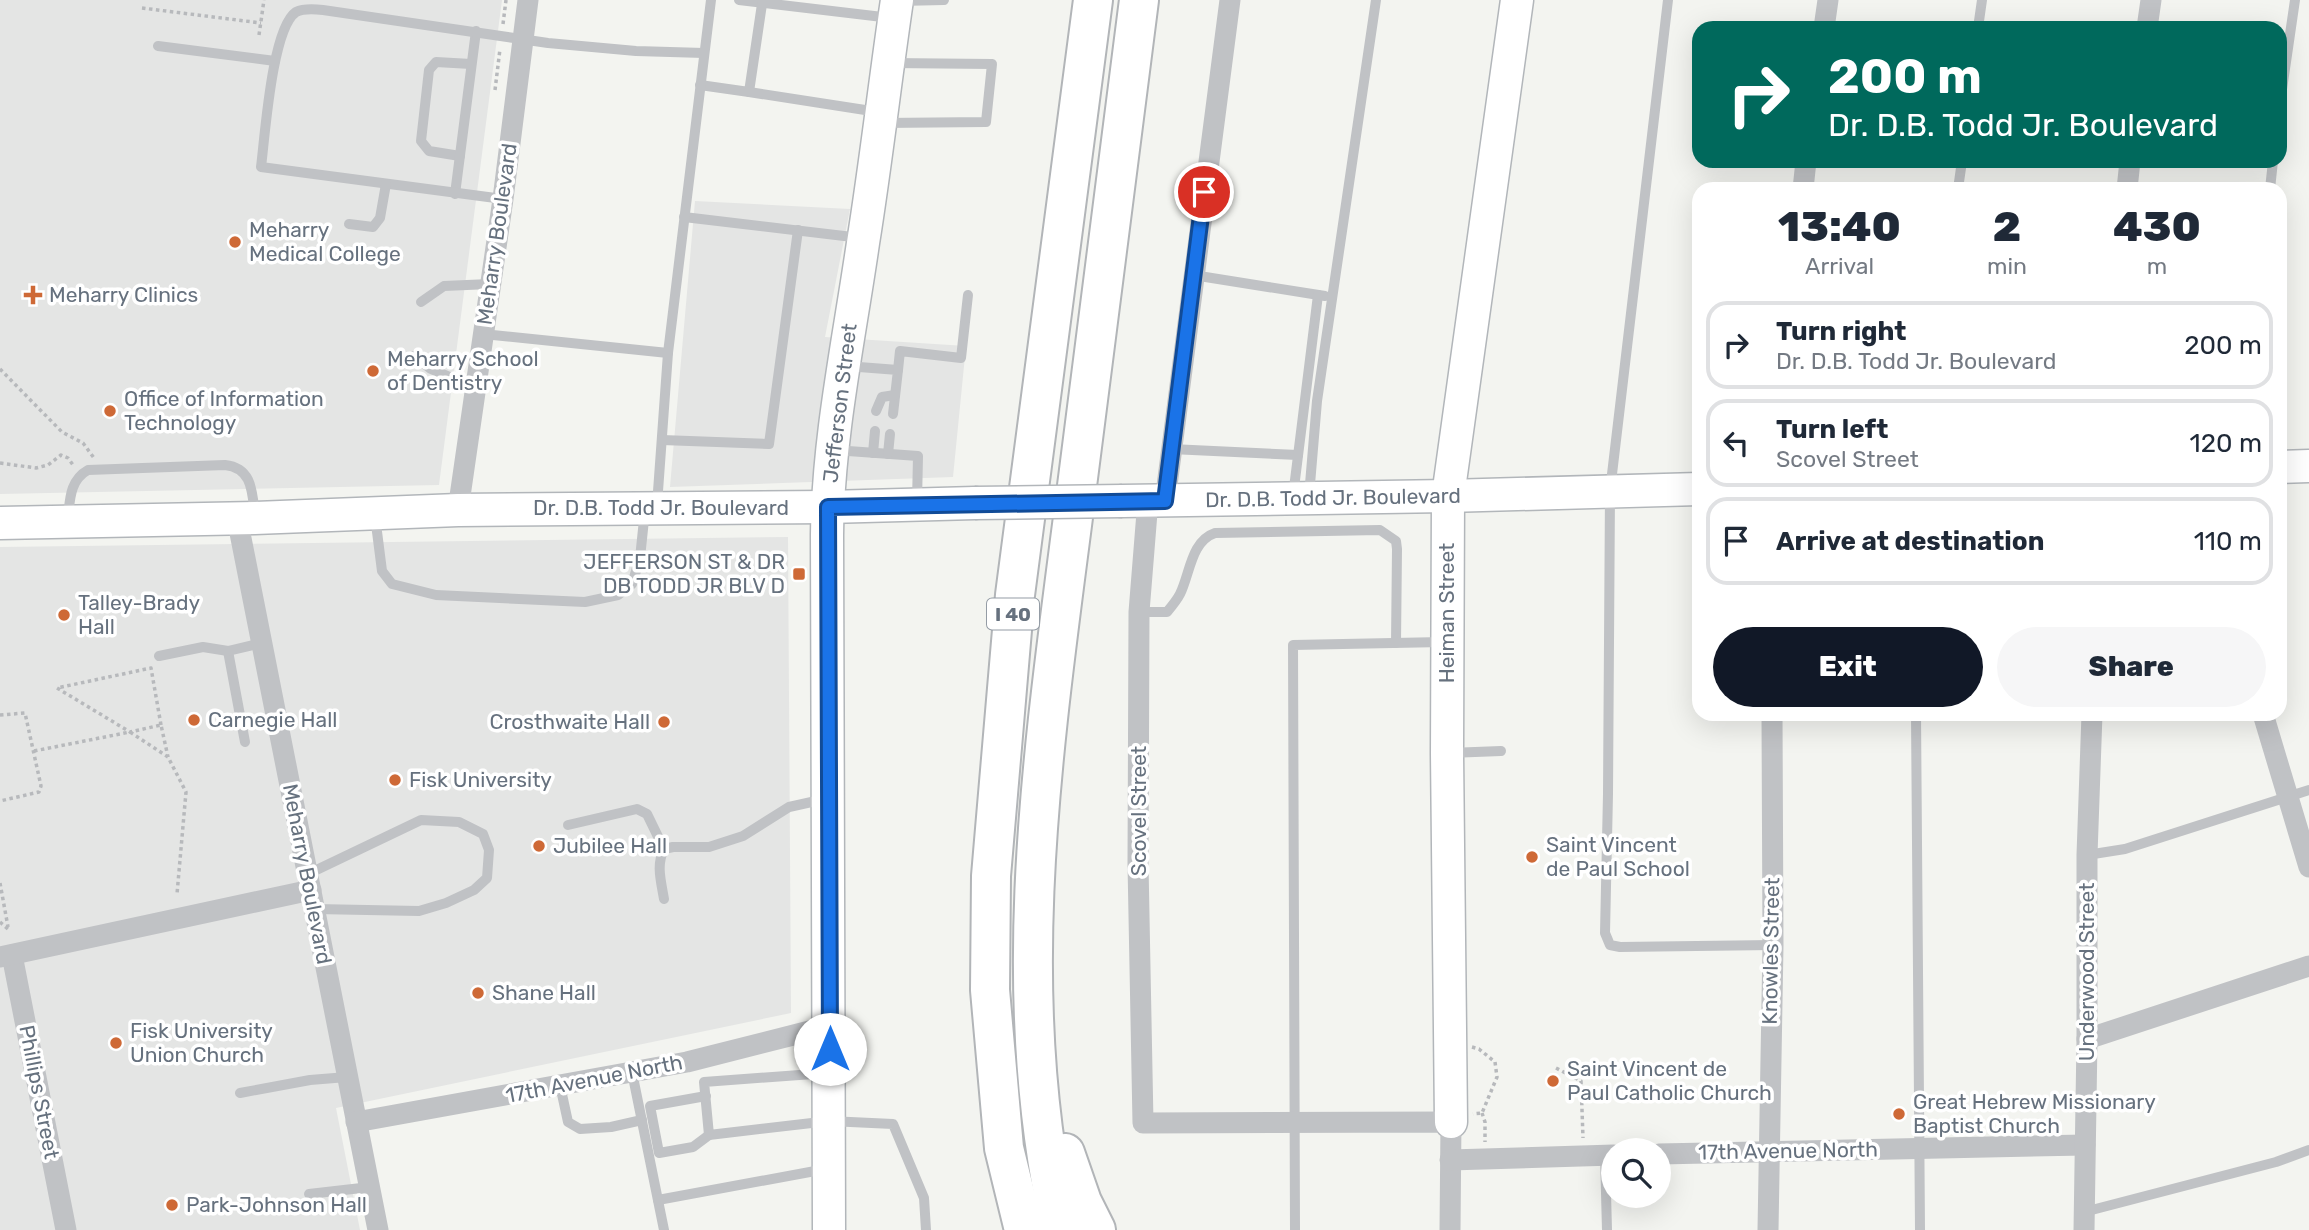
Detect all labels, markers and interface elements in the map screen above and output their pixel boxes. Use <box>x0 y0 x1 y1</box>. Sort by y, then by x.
text: 200 m <box>1828 47 1982 105</box>
icon: right <box>1713 49 1804 140</box>
text: Dr. D.B. Todd Jr. Boulevard <box>1828 106 2218 144</box>
street label: Meharry Boulevard <box>471 141 522 326</box>
pin <box>1174 162 1234 222</box>
icon: arrive <box>1185 173 1223 211</box>
text: 13:40 <box>1778 202 1901 252</box>
text: 2 <box>1993 202 2021 252</box>
text: 430 <box>2113 202 2201 252</box>
place label: Meharry Medical College <box>249 217 401 266</box>
marker: Meharry Medical College <box>227 234 243 250</box>
text: Arrival <box>1805 252 1874 280</box>
text: min <box>1987 252 2027 280</box>
text: m <box>2147 252 2167 280</box>
place label: Meharry Clinics <box>49 282 198 307</box>
marker: Meharry Clinics <box>23 285 43 305</box>
text: Turn right <box>1776 316 1906 347</box>
street label: Jefferson Street <box>817 322 862 484</box>
icon: right <box>1717 326 1755 364</box>
text: 200 m <box>2184 330 2262 361</box>
place label: Meharry School of Dentistry <box>387 346 539 395</box>
text: Dr. D.B. Todd Jr. Boulevard <box>1776 347 2056 375</box>
marker: Meharry School of Dentistry <box>365 363 381 379</box>
place label: Office of Information Technology <box>124 386 324 435</box>
marker: Office of Information Technology <box>102 403 118 419</box>
text: Turn left <box>1776 414 1888 445</box>
icon: left <box>1717 424 1755 462</box>
text: 120 m <box>2190 428 2262 459</box>
text: Scovel Street <box>1776 445 1919 473</box>
street label: Dr. D.B. Todd Jr. Boulevard <box>1205 483 1461 512</box>
street label: Dr. D.B. Todd Jr. Boulevard <box>533 495 789 520</box>
icon: arrive <box>1717 522 1755 560</box>
text: Arrive at destination <box>1776 526 2044 557</box>
text: 110 m <box>2194 526 2262 557</box>
street label: Heiman Street <box>1434 543 1459 683</box>
place label: JEFFERSON ST & DR DB TODD JR BLV D <box>583 549 785 598</box>
marker: JEFFERSON ST & DR DB TODD JR BLV D <box>791 566 807 582</box>
place label: Talley-Brady Hall <box>78 590 200 639</box>
road number: I 40 <box>987 598 1039 629</box>
marker: Talley-Brady Hall <box>56 607 72 623</box>
button: Exit <box>1713 627 1983 707</box>
button: Share <box>1997 627 2266 707</box>
place label: Carnegie Hall <box>208 707 337 732</box>
place label: Crosthwaite Hall <box>490 709 650 734</box>
marker: Carnegie Hall <box>186 712 202 728</box>
marker: Crosthwaite Hall <box>656 714 672 730</box>
street label: Scovel Street <box>1126 746 1151 876</box>
place label: Fisk University <box>409 767 552 792</box>
marker: Fisk University <box>387 772 403 788</box>
street label: Meharry Boulevard <box>278 782 337 966</box>
place label: Saint Vincent de Paul School <box>1546 832 1690 881</box>
place label: Jubilee Hall <box>553 833 667 858</box>
marker: Jubilee Hall <box>531 838 547 854</box>
marker: Saint Vincent de Paul School <box>1524 849 1540 865</box>
street label: Knowles Street <box>1757 877 1784 1025</box>
street label: Underwood Street <box>2074 883 2099 1061</box>
place label: Shane Hall <box>492 980 596 1005</box>
marker: Shane Hall <box>470 985 486 1001</box>
position arrow <box>793 1012 867 1086</box>
place label: Fisk University Union Church <box>130 1018 273 1067</box>
street label: Phillips Street <box>14 1023 65 1161</box>
marker: Fisk University Union Church <box>108 1035 124 1051</box>
street label: 17th Avenue North <box>503 1049 684 1108</box>
place label: Saint Vincent de Paul Catholic Church <box>1567 1056 1772 1105</box>
marker: Saint Vincent de Paul Catholic Church <box>1545 1073 1561 1089</box>
place label: Great Hebrew Missionary Baptist Church <box>1913 1089 2156 1138</box>
marker: Great Hebrew Missionary Baptist Church <box>1891 1106 1907 1122</box>
street label: 17th Avenue North <box>1698 1136 1878 1165</box>
map controls <box>1601 1138 1671 1208</box>
button: search <box>1601 1138 1671 1208</box>
place label: Park-Johnson Hall <box>186 1192 367 1217</box>
marker: Park-Johnson Hall <box>164 1197 180 1213</box>

